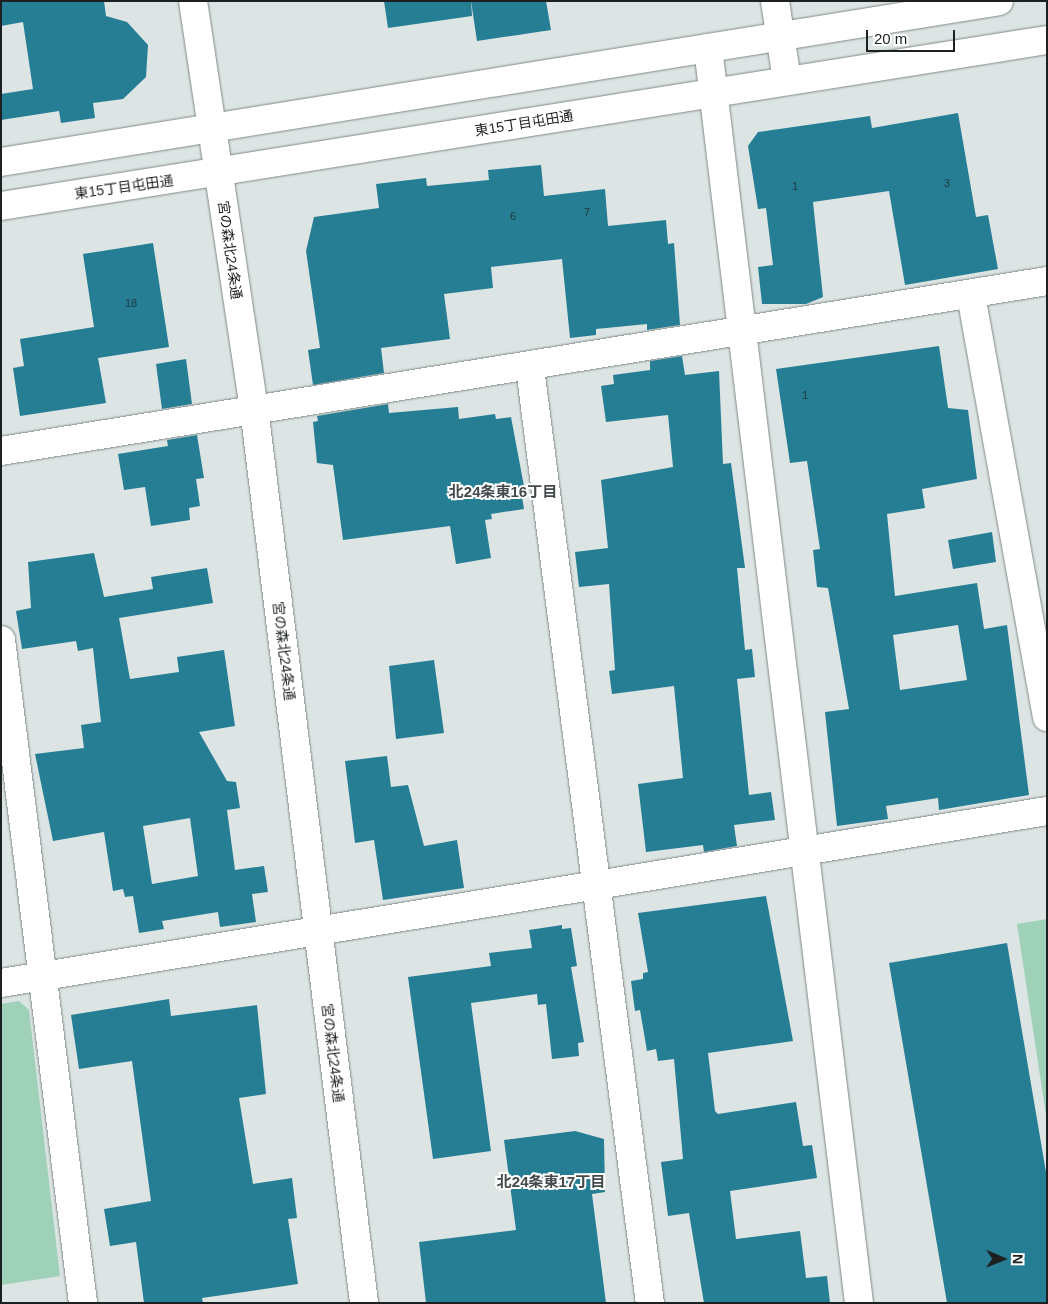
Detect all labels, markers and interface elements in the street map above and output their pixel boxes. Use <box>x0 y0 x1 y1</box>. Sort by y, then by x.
scale bar <box>868 20 957 52</box>
text: 20 m <box>874 30 907 47</box>
street label: 東15丁目屯田通 <box>474 107 574 139</box>
street label: 東15丁目屯田通 <box>74 172 174 202</box>
house number: 3 <box>944 176 950 190</box>
house number: 1 <box>792 179 798 193</box>
street label: 宮の森北24条通 <box>215 200 245 300</box>
house number: 7 <box>584 205 590 219</box>
house number: 6 <box>510 209 516 223</box>
house number: 18 <box>125 296 137 310</box>
house number: 1 <box>802 388 808 402</box>
district label: 北24条東16丁目 <box>449 483 557 501</box>
street label: 宮の森北24条通 <box>270 601 298 701</box>
street label: 宮の森北24条通 <box>319 1003 347 1103</box>
district label: 北24条東17丁目 <box>497 1173 605 1191</box>
north arrow <box>978 1234 1028 1284</box>
text: N <box>1010 1254 1026 1264</box>

